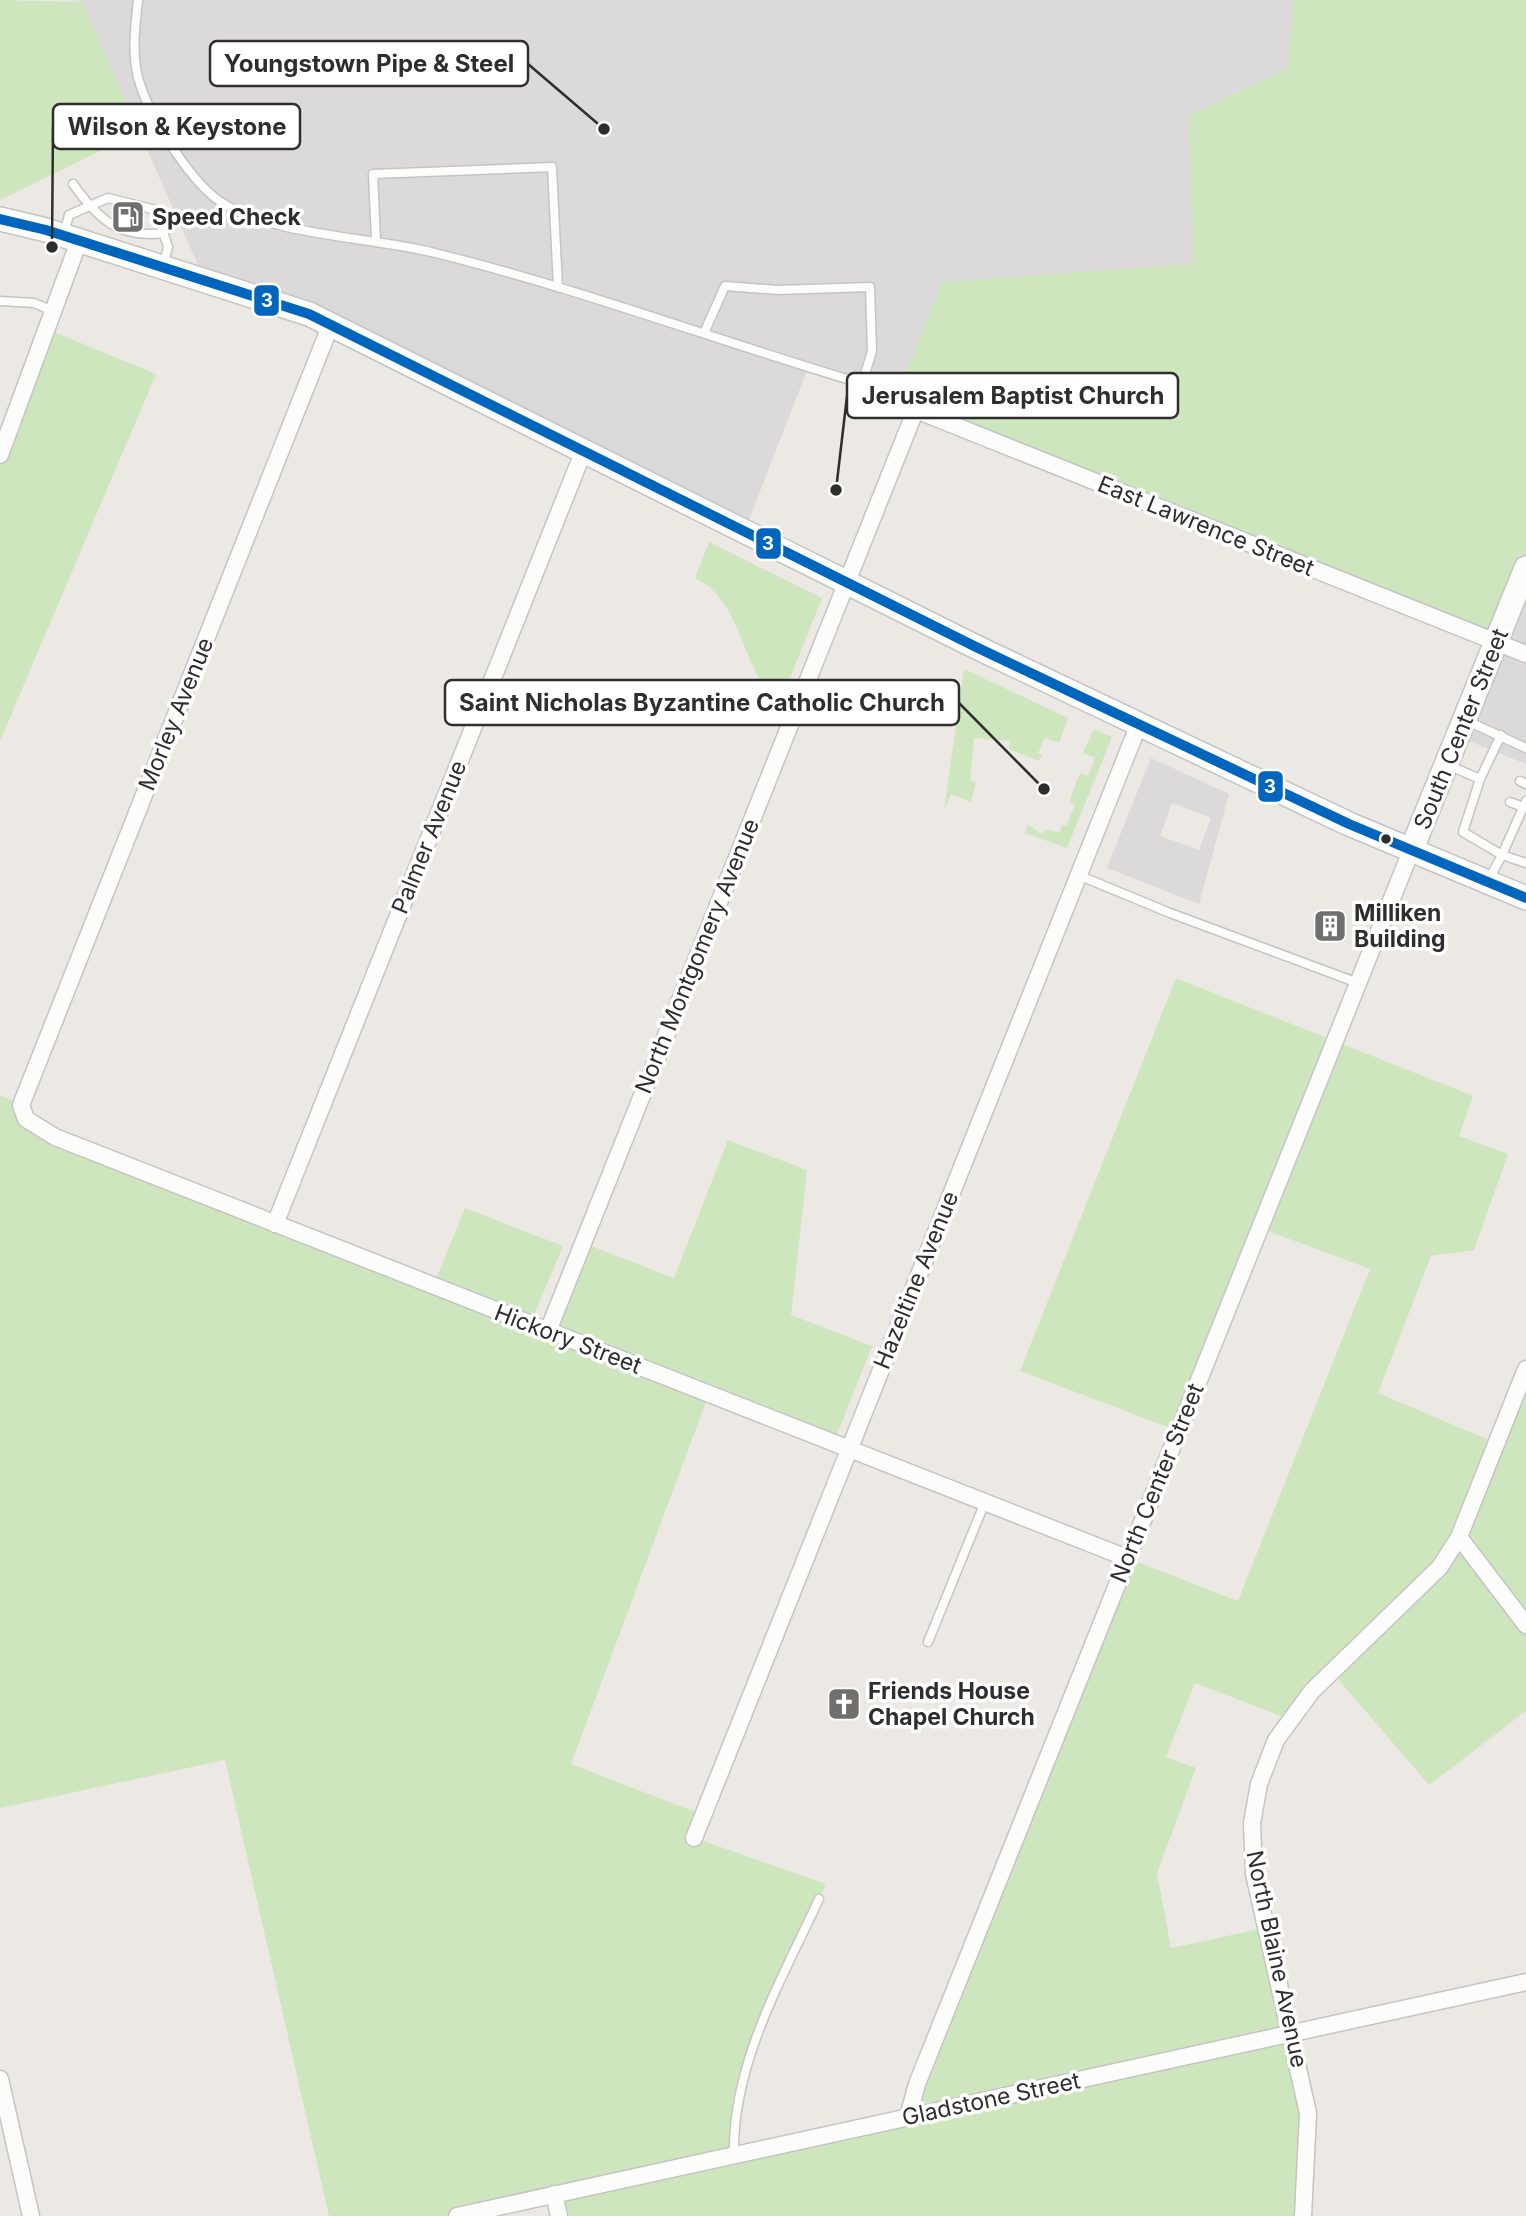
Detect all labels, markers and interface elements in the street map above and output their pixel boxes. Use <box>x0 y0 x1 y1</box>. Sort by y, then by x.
callout: Youngstown Pipe & Steel <box>210 41 528 86</box>
text: Youngstown Pipe & Steel <box>224 49 514 78</box>
callout: Wilson & Keystone <box>53 104 300 149</box>
text: Wilson & Keystone <box>67 112 287 141</box>
fuel station icon: Speed Check <box>109 198 147 236</box>
place label: Speed Check <box>152 203 301 231</box>
line badge: 3 <box>253 284 280 317</box>
text: 3 <box>261 289 273 312</box>
callout: Jerusalem Baptist Church <box>847 373 1178 418</box>
text: Jerusalem Baptist Church <box>862 381 1164 410</box>
street label: East Lawrence Street <box>1094 470 1319 582</box>
line badge: 3 <box>755 527 782 560</box>
text: 3 <box>762 532 774 555</box>
street label: South Center Street <box>1408 624 1514 834</box>
street label: Morley Avenue <box>133 634 219 794</box>
callout: Saint Nicholas Byzantine Catholic Church <box>445 680 959 725</box>
text: Saint Nicholas Byzantine Catholic Church <box>459 688 945 717</box>
street label: Palmer Avenue <box>386 756 472 918</box>
line badge: 3 <box>1257 770 1284 803</box>
text: 3 <box>1264 775 1276 798</box>
street label: North Montgomery Avenue <box>629 815 765 1097</box>
unlabelled marker <box>1379 832 1393 846</box>
place label: Milliken Building <box>1354 899 1446 953</box>
building icon: Milliken Building <box>1311 907 1349 945</box>
street label: Hazeltine Avenue <box>868 1187 964 1373</box>
street label: Hickory Street <box>491 1298 646 1380</box>
street label: North Center Street <box>1104 1379 1210 1587</box>
place label: Friends House Chapel Church <box>868 1677 1035 1731</box>
church icon: Friends House Chapel Church <box>825 1685 863 1723</box>
street label: North Blaine Avenue <box>1240 1848 1314 2070</box>
street label: Gladstone Street <box>899 2066 1083 2132</box>

